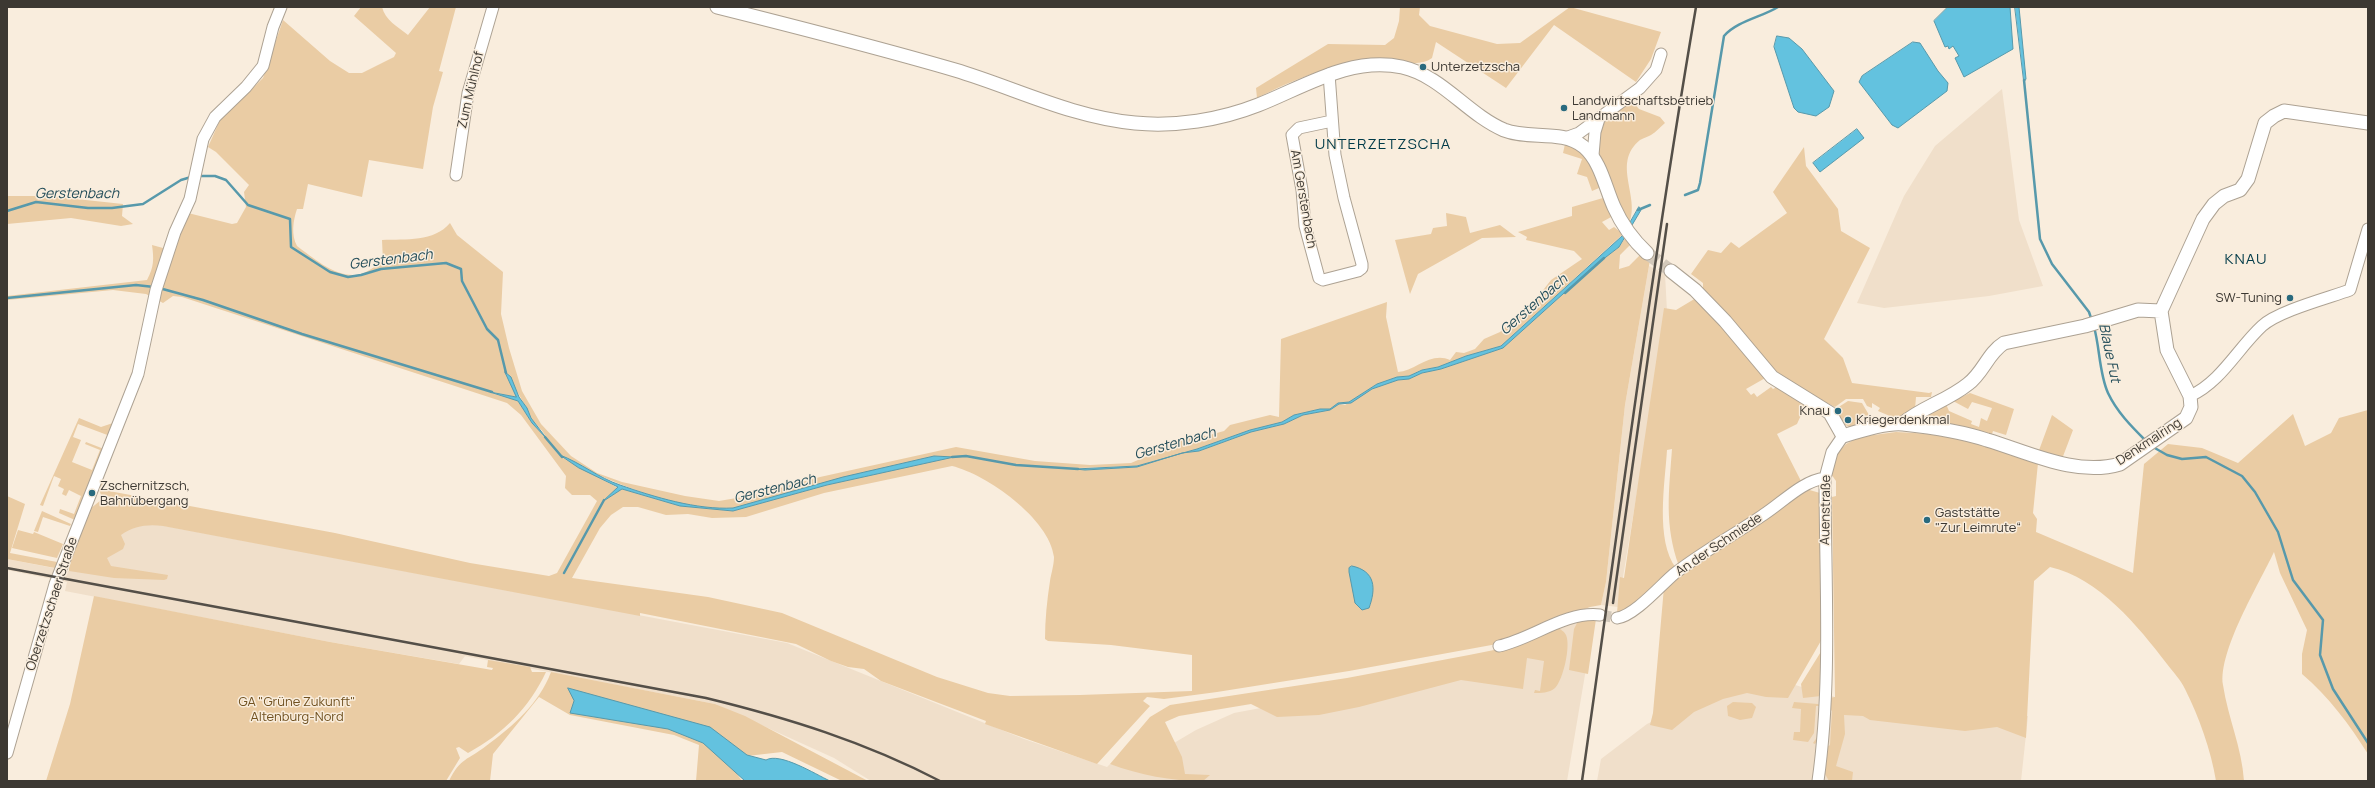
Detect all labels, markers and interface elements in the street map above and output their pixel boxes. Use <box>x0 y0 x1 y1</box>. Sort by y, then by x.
street label: Zum Mühlhof <box>455 50 487 130</box>
place label: Unterzetzscha <box>1431 59 1520 75</box>
marker: Unterzetzscha <box>1418 62 1428 72</box>
place label: Landwirtschaftsbetrieb Landmann <box>1572 93 1713 124</box>
marker: Landwirtschaftsbetrieb Landmann <box>1559 103 1569 113</box>
district label: UNTERZETZSCHA <box>1315 136 1451 154</box>
street label: Am Gerstenbach <box>1287 149 1319 249</box>
water label: Gerstenbach <box>35 186 119 202</box>
water label: Gerstenbach <box>348 247 434 273</box>
district label: KNAU <box>2225 251 2267 269</box>
water label: Gerstenbach <box>1497 271 1571 339</box>
place label: SW-Tuning <box>2216 290 2282 306</box>
marker: SW-Tuning <box>2285 293 2295 303</box>
water label: Blaue Fut <box>2095 322 2123 384</box>
place label: Knau <box>1800 403 1830 419</box>
marker: Knau <box>1833 406 1843 416</box>
place label: Kriegerdenkmal <box>1856 412 1949 428</box>
marker: Kriegerdenkmal <box>1843 415 1853 425</box>
street label: Denkmalring <box>2113 415 2185 469</box>
water label: Gerstenbach <box>1132 424 1218 464</box>
water label: Gerstenbach <box>732 471 818 507</box>
street label: Auenstraße <box>1818 475 1834 545</box>
place label: Zschernitzsch, Bahnübergang <box>100 478 190 509</box>
marker: Zschernitzsch, Bahnübergang <box>87 488 97 498</box>
place label: Gaststätte "Zur Leimrute“ <box>1935 505 2021 536</box>
street label: An der Schmiede <box>1673 510 1765 580</box>
marker: Gaststätte "Zur Leimrute“ <box>1922 515 1932 525</box>
street label: Oberzetzschaer Straße <box>23 535 81 673</box>
park label: GA "Grüne Zukunft" Altenburg-Nord <box>239 694 355 725</box>

